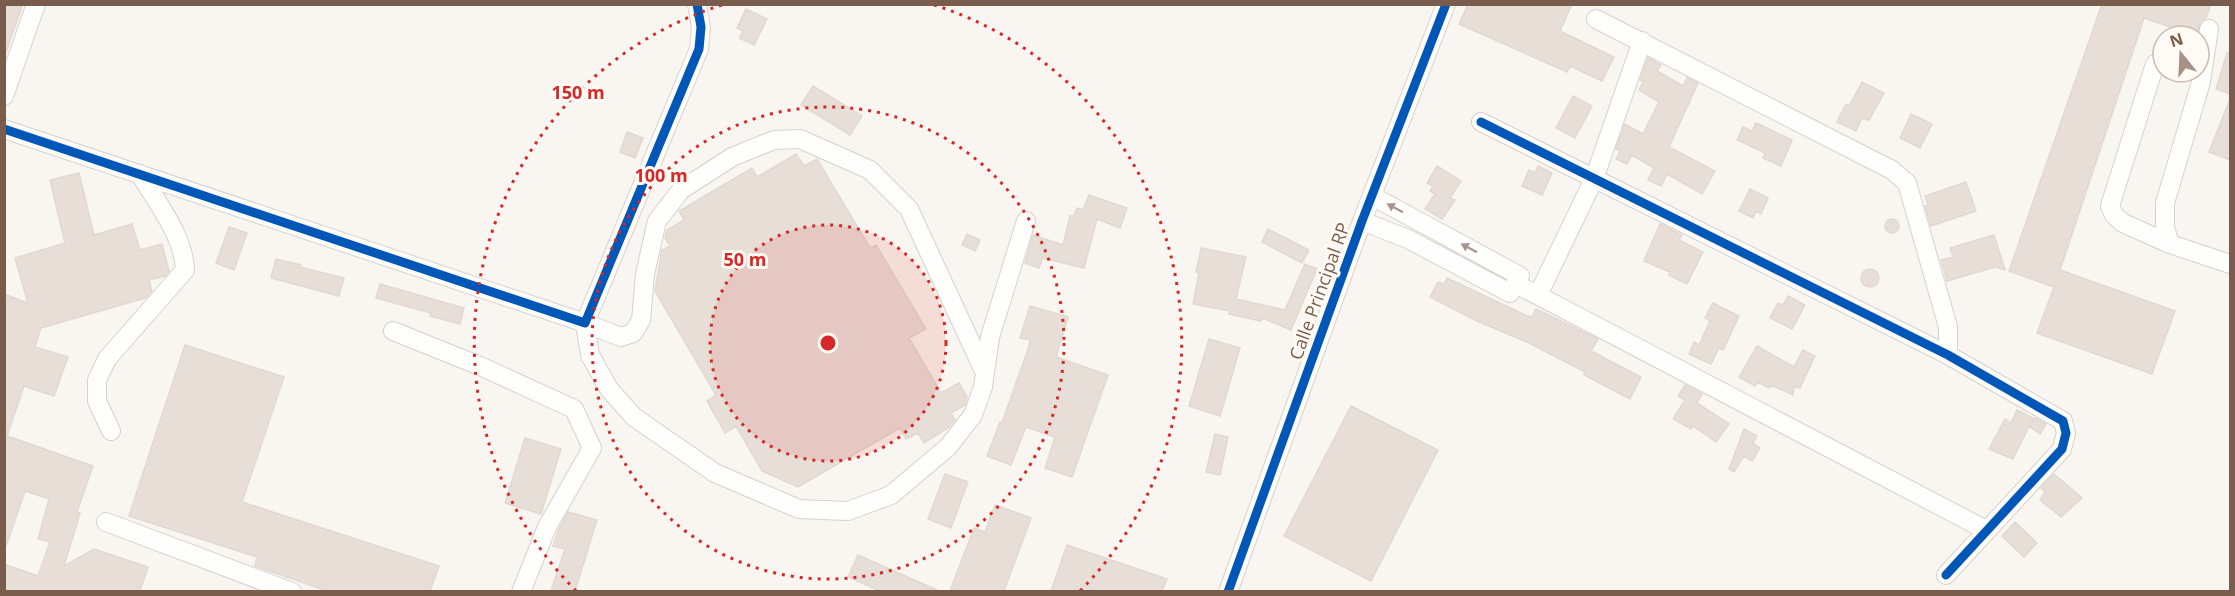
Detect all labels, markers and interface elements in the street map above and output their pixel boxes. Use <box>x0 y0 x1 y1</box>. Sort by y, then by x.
north arrow <box>2151 24 2211 84</box>
text: N <box>2167 27 2186 52</box>
text: 150 m <box>551 80 605 104</box>
text: 100 m <box>634 163 688 187</box>
one-way arrow <box>1386 203 1403 213</box>
street label: Calle Principal RP <box>1283 219 1355 363</box>
one-way arrow <box>1460 243 1477 253</box>
text: 50 m <box>724 247 766 271</box>
centre of rings <box>818 333 838 353</box>

